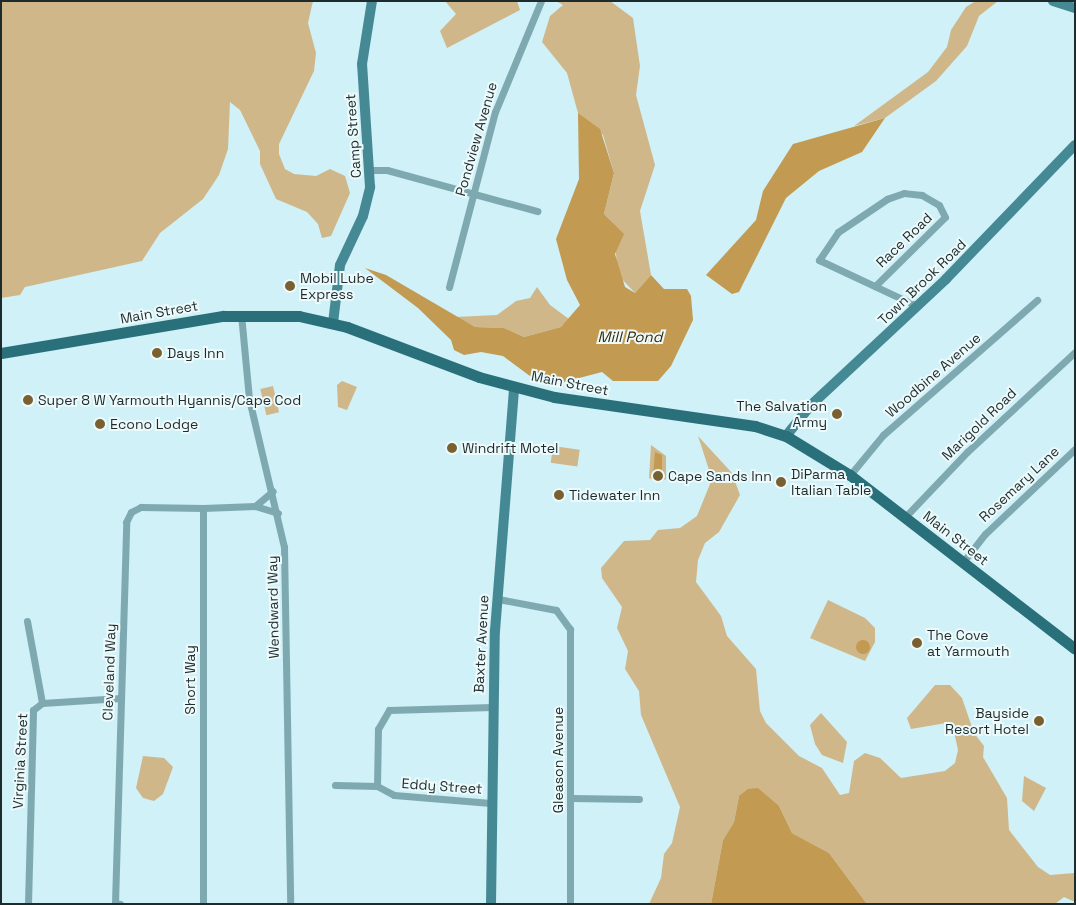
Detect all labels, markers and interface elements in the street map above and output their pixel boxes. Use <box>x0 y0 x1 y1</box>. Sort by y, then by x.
street label: Pondview Avenue <box>452 80 500 198</box>
street label: Camp Street <box>342 93 364 179</box>
street label: Race Road <box>873 209 935 271</box>
street label: Town Brook Road <box>875 236 969 328</box>
place label: Mobil Lube Express <box>300 270 374 302</box>
marker: Mobil Lube Express <box>284 280 296 292</box>
street label: Main Street <box>119 297 199 327</box>
water label: Mill Pond <box>598 328 662 346</box>
street label: Woodbine Avenue <box>882 329 984 421</box>
place label: Days Inn <box>167 345 224 361</box>
marker: Days Inn <box>151 347 163 359</box>
street label: Main Street <box>530 367 610 399</box>
street label: Marigold Road <box>938 384 1020 464</box>
place label: Super 8 W Yarmouth Hyannis/Cape Cod <box>38 392 302 408</box>
marker: Super 8 W Yarmouth Hyannis/Cape Cod <box>22 394 34 406</box>
place label: The Salvation Army <box>736 398 827 431</box>
marker: The Salvation Army <box>831 408 843 420</box>
place label: Econo Lodge <box>110 416 198 432</box>
marker: Econo Lodge <box>94 418 106 430</box>
place label: Windrift Motel <box>462 440 558 456</box>
marker: Windrift Motel <box>446 442 458 454</box>
street label: Rosemary Lane <box>976 443 1062 525</box>
place label: DiParma Italian Table <box>791 466 872 498</box>
place label: Cape Sands Inn <box>668 468 772 484</box>
marker: Cape Sands Inn <box>652 470 664 482</box>
marker: DiParma Italian Table <box>775 476 787 488</box>
place label: Tidewater Inn <box>569 487 660 503</box>
marker: Tidewater Inn <box>553 489 565 501</box>
street label: Main Street <box>920 507 992 569</box>
street label: Wendward Way <box>264 555 282 659</box>
street label: Baxter Avenue <box>470 594 492 694</box>
street label: Cleveland Way <box>99 623 119 721</box>
place label: The Cove at Yarmouth <box>927 627 1010 660</box>
marker: The Cove at Yarmouth <box>911 637 923 649</box>
street label: Short Way <box>182 645 198 715</box>
place label: Bayside Resort Hotel <box>945 705 1029 738</box>
street label: Gleason Avenue <box>550 707 566 813</box>
street label: Virginia Street <box>9 713 31 809</box>
marker: Bayside Resort Hotel <box>1033 715 1045 727</box>
street label: Eddy Street <box>401 775 483 797</box>

